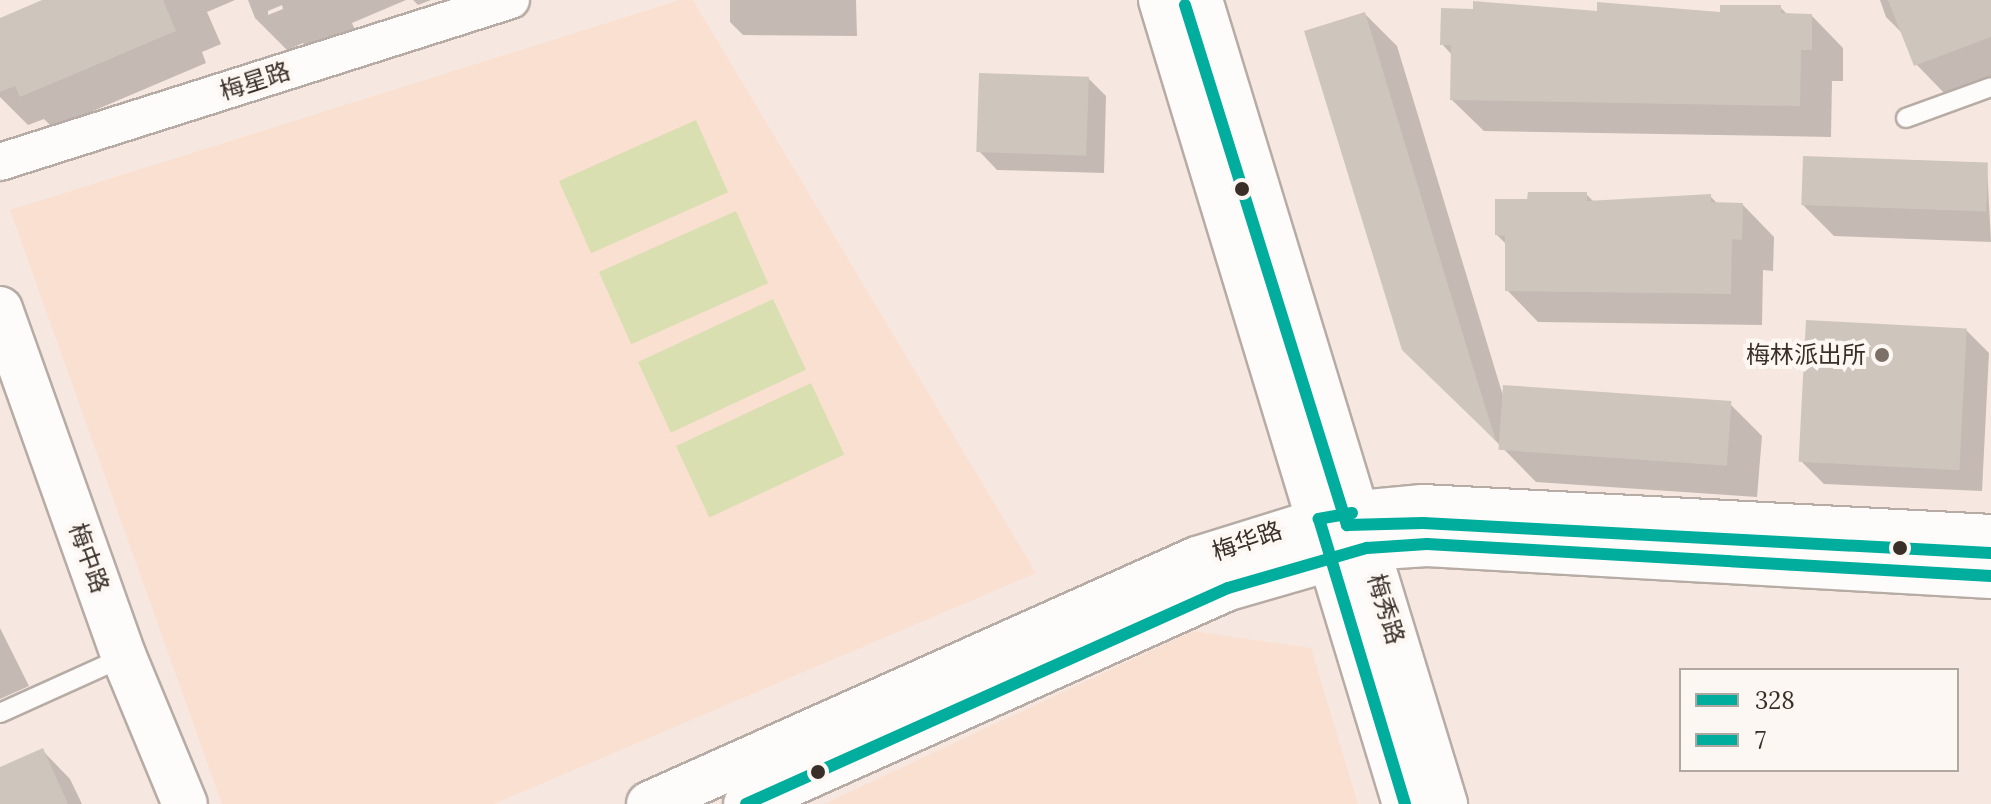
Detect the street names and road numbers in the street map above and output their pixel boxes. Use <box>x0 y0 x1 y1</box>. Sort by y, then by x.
street label: 梅星路 <box>216 56 294 106</box>
street label: 梅华路 <box>1208 516 1286 566</box>
street label: 梅中路 <box>63 519 115 597</box>
street label: 梅秀路 <box>1362 570 1410 648</box>

